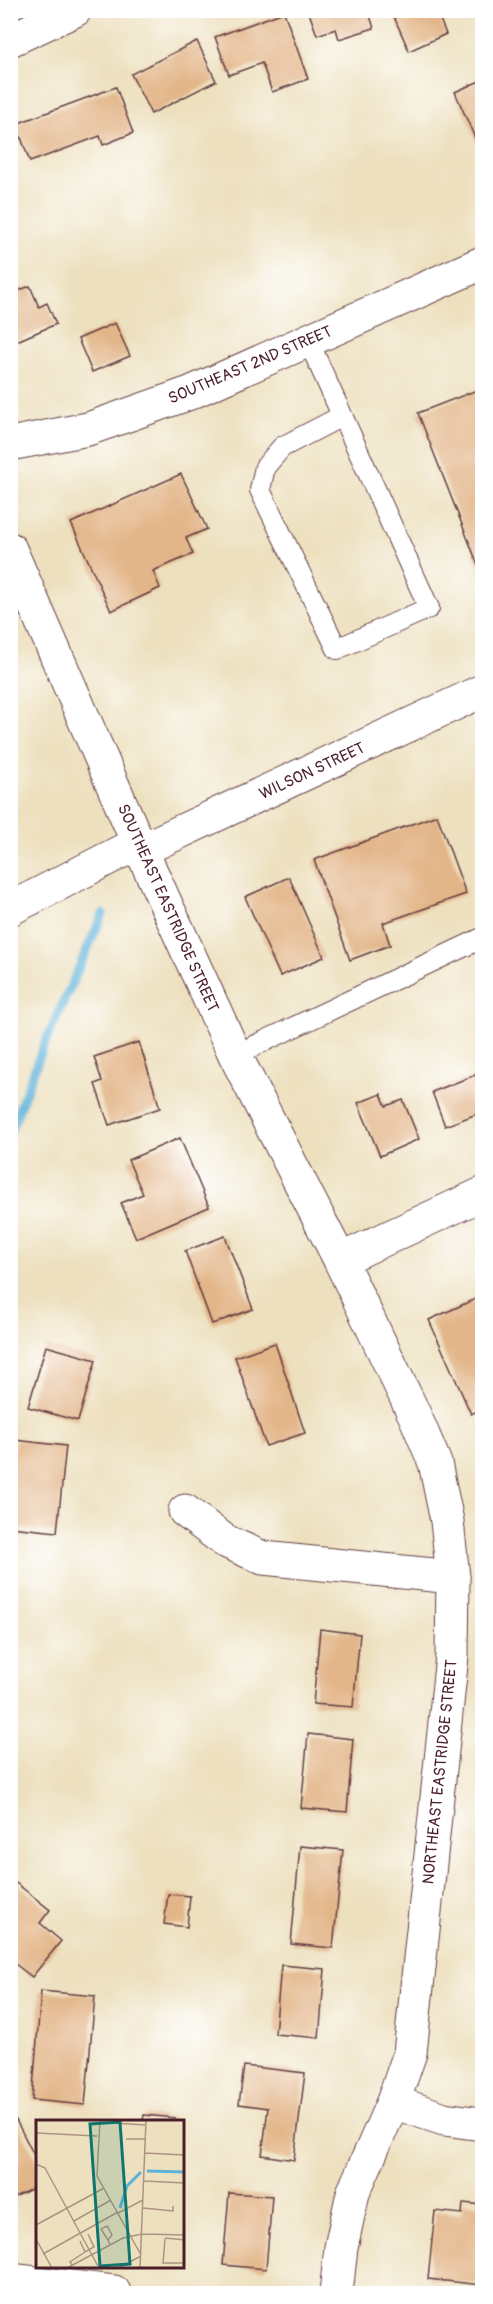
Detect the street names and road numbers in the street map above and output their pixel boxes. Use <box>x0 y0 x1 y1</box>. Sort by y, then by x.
street label: SOUTHEAST 2ND STREET <box>165 321 335 409</box>
street label: WILSON STREET <box>256 738 368 804</box>
street label: SOUTHEAST EASTRIDGE STREET <box>113 801 223 1015</box>
street label: NORTHEAST EASTRIDGE STREET <box>418 1659 462 1885</box>

